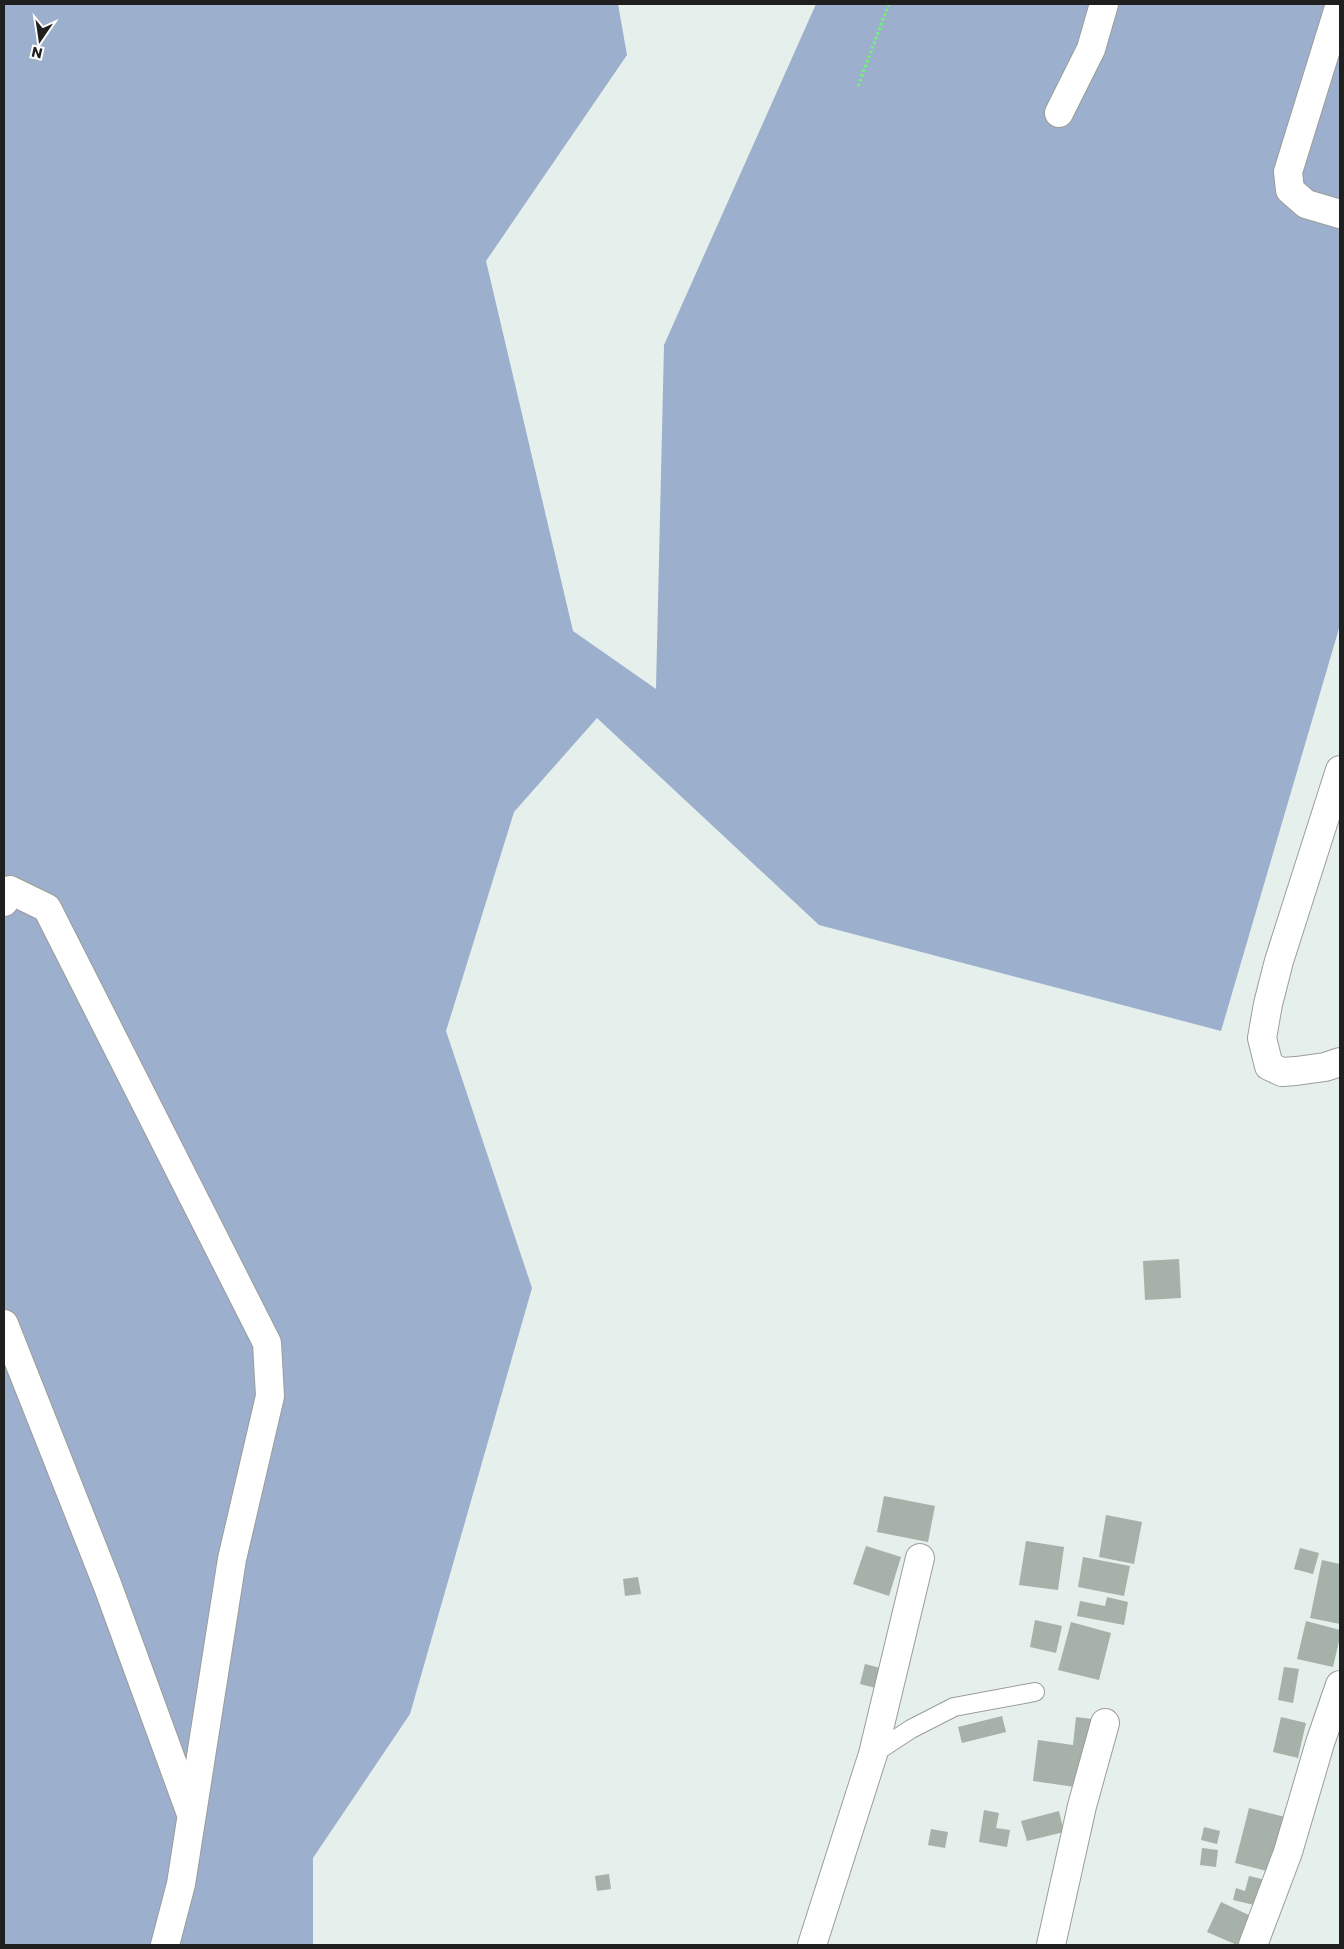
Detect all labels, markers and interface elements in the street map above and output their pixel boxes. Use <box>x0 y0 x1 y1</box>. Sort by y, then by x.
north arrow <box>15 15 65 65</box>
text: N <box>30 42 44 64</box>

